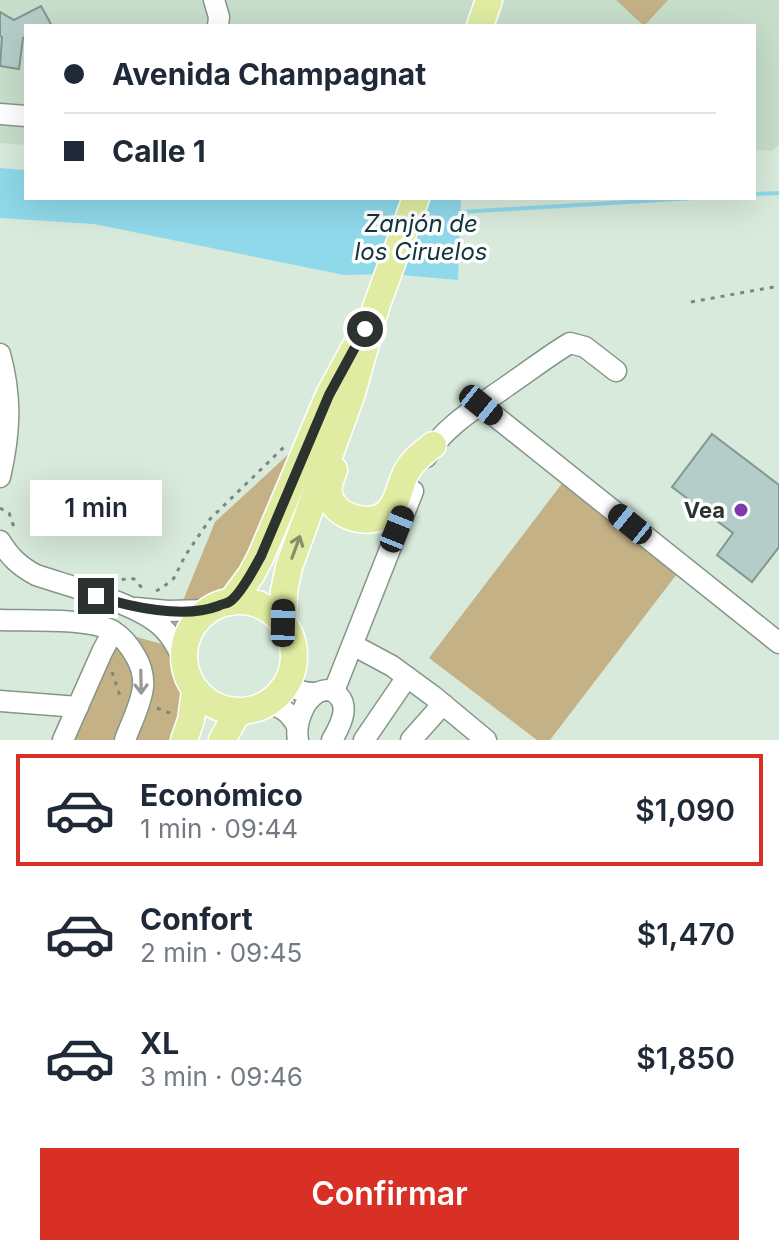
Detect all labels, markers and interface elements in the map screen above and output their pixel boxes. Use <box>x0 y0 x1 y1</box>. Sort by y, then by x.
text: Avenida Champagnat <box>112 56 426 92</box>
text: Calle 1 <box>112 133 206 169</box>
water label: Zanjón de los Ciruelos <box>355 209 487 266</box>
route start <box>347 311 383 347</box>
car <box>455 381 507 429</box>
callout: 1 min <box>30 480 162 536</box>
text: 1 min <box>64 492 128 523</box>
place label: Vea <box>684 497 725 523</box>
car <box>604 500 656 548</box>
marker: Vea <box>732 501 750 519</box>
car <box>377 502 417 556</box>
one-way arrow <box>290 535 304 560</box>
route end <box>78 578 114 614</box>
car <box>271 599 295 647</box>
one-way arrow <box>133 668 149 695</box>
icon: car <box>44 774 116 846</box>
text: Económico <box>140 777 303 813</box>
text: $1,090 <box>635 792 735 828</box>
text: 1 min · 09:44 <box>140 813 298 844</box>
icon: car <box>44 898 116 970</box>
text: Confort <box>140 901 253 937</box>
text: $1,470 <box>637 916 735 952</box>
text: 2 min · 09:45 <box>140 937 302 968</box>
icon: car <box>44 1022 116 1094</box>
text: XL <box>140 1025 179 1061</box>
text: $1,850 <box>636 1040 735 1076</box>
text: 3 min · 09:46 <box>140 1061 303 1092</box>
button: Confirmar <box>40 1148 739 1240</box>

